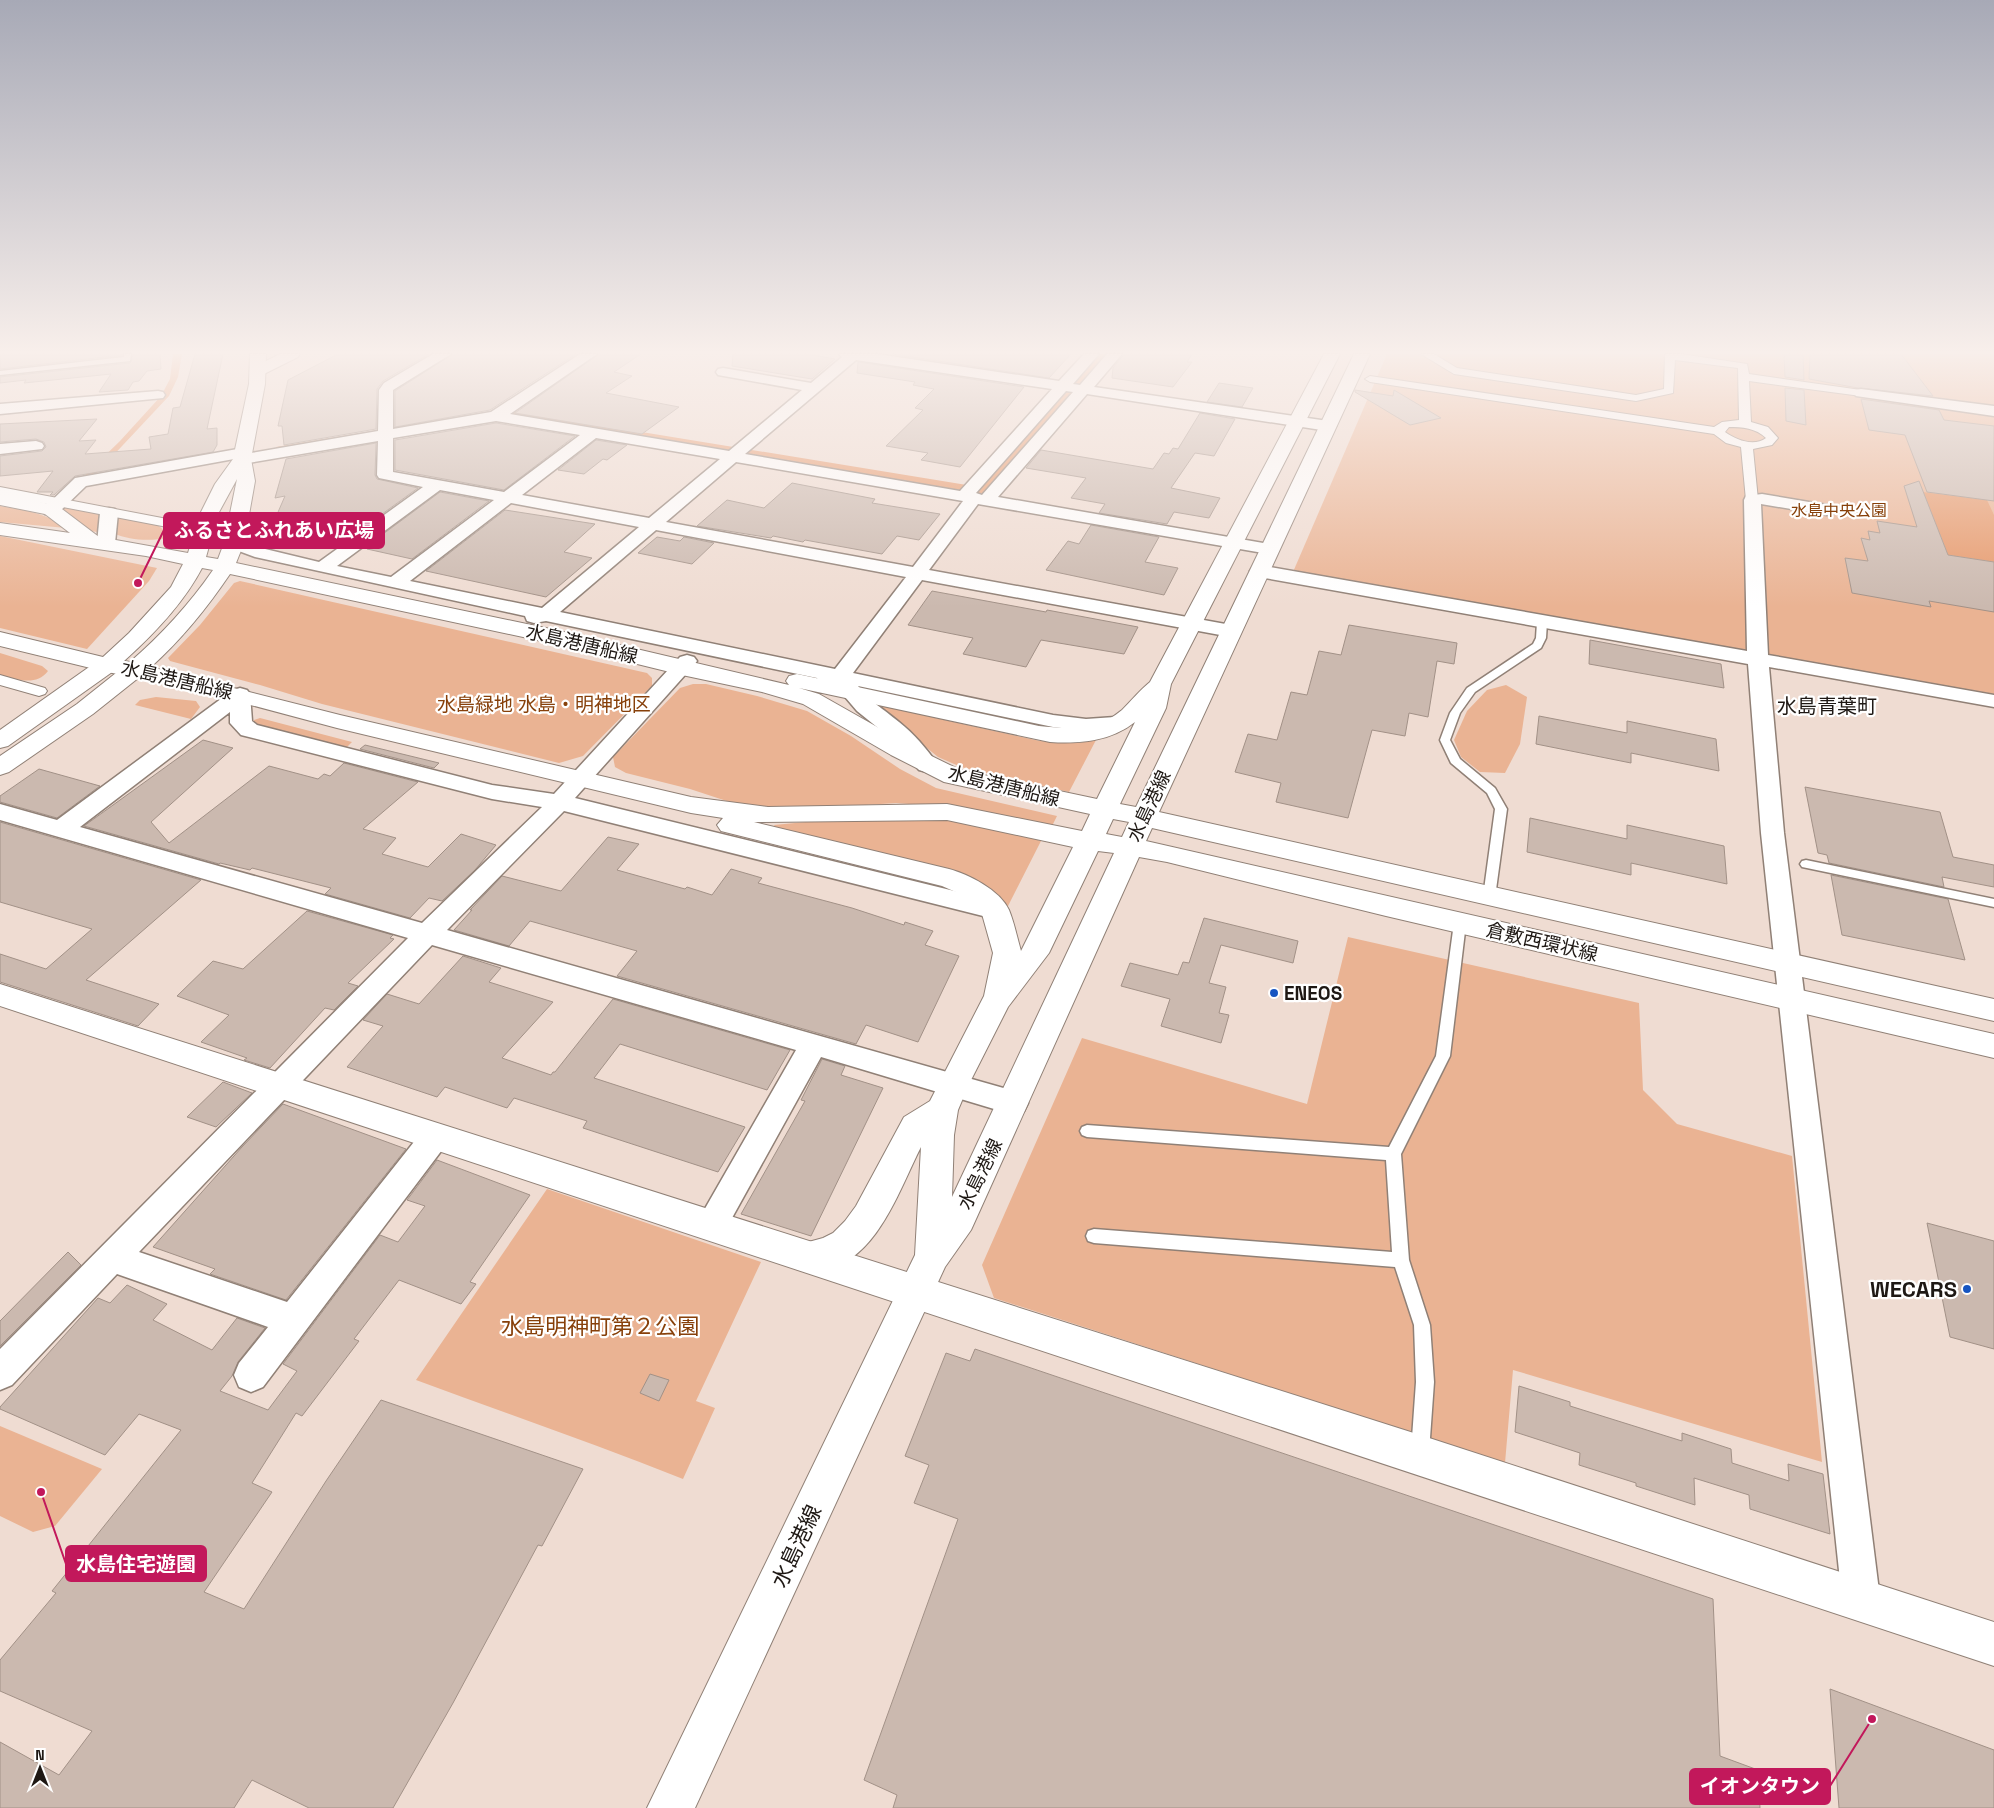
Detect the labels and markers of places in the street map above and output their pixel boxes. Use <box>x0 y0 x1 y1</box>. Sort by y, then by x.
callout: ふるさとふれあい広場 <box>164 513 384 548</box>
place label: ENEOS <box>1284 981 1342 1006</box>
marker: ENEOS <box>1268 987 1280 999</box>
place label: WECARS <box>1870 1275 1957 1303</box>
marker: WECARS <box>1961 1283 1973 1295</box>
callout: 水島住宅遊園 <box>66 1546 206 1581</box>
callout: イオンタウン <box>1690 1769 1830 1804</box>

